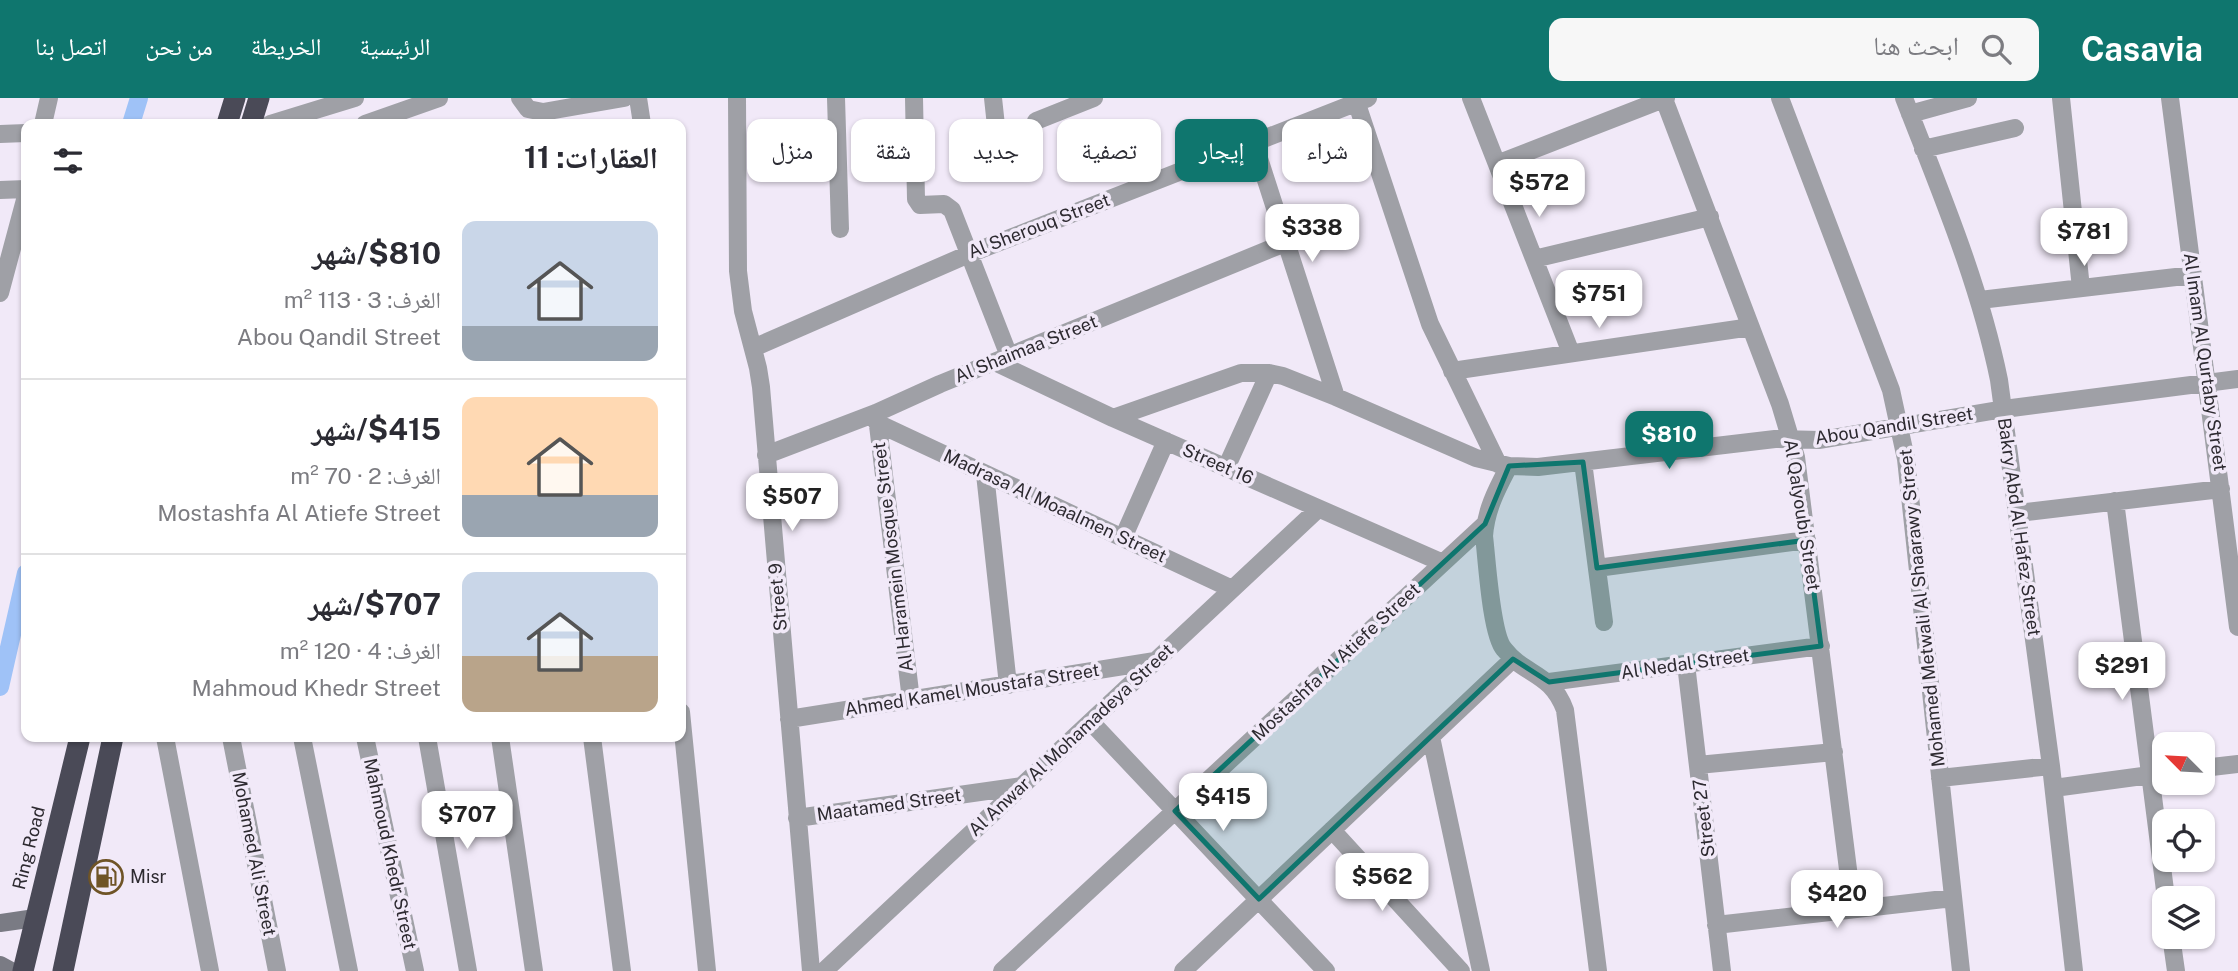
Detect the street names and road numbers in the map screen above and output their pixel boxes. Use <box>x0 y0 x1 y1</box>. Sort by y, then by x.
street label: Al Sherouq Street <box>965 189 1113 262</box>
street label: Al Imam Al Qurtaby Street <box>2180 251 2231 473</box>
street label: Al Shaimaa Street <box>951 310 1100 387</box>
street label: Abou Qandil Street <box>1813 403 1975 448</box>
street label: Bakry Abd Al Hafez Street <box>1994 416 2045 638</box>
street label: Al Qalyoubi Street <box>1780 438 1825 592</box>
street label: Street 16 <box>1179 439 1257 488</box>
street label: Al Haramein Mosque Street <box>868 441 917 673</box>
street label: Madrasa Al Moaalmen Street <box>940 445 1170 567</box>
street label: Mohamed Metwali Al Shaarawy Street <box>1894 448 1949 768</box>
street label: Street 9 <box>764 562 791 632</box>
street label: Mostashfa Al Atiefe Street <box>1247 578 1424 745</box>
street label: Al Anwar Al Mohamadeya Street <box>964 639 1177 840</box>
street label: Al Nedal Street <box>1619 644 1750 683</box>
street label: Ahmed Kamel Moustafa Street <box>843 659 1101 720</box>
street label: Mahmoud Khedr Street <box>360 756 421 952</box>
street label: Mohamed Ali Street <box>228 770 281 938</box>
street label: Street 27 <box>1688 778 1719 858</box>
street label: Maatamed Street <box>815 784 963 825</box>
street label: Ring Road <box>8 804 49 892</box>

